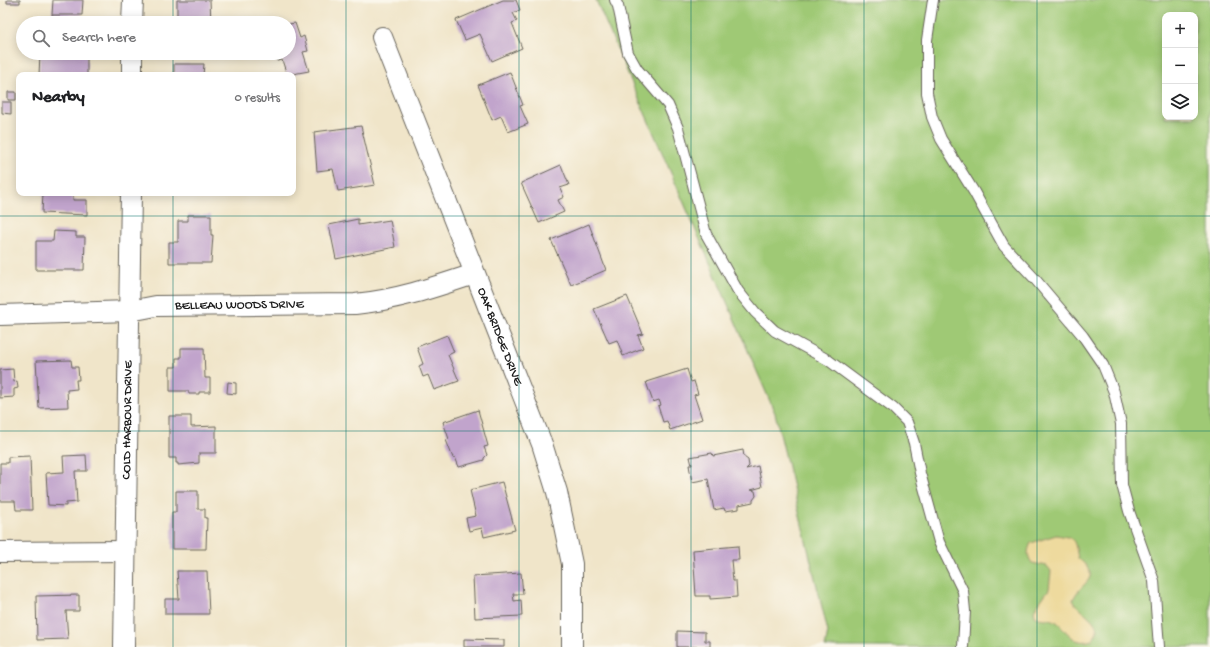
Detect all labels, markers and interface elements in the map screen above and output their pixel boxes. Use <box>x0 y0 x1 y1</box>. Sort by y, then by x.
map controls <box>1162 12 1198 120</box>
button: + <box>1162 12 1198 48</box>
search box <box>16 16 296 60</box>
icon: search <box>30 27 52 49</box>
text: Search here <box>62 29 136 47</box>
button: − <box>1162 48 1198 84</box>
button: layers <box>1162 84 1198 120</box>
text: Nearby <box>32 88 85 108</box>
text: 0 results <box>234 91 280 106</box>
street label: OAK BRIDGE DRIVE <box>474 286 526 389</box>
street label: BELLEAU WOODS DRIVE <box>174 297 305 313</box>
street label: COLD HARBOUR DRIVE <box>119 360 136 480</box>

